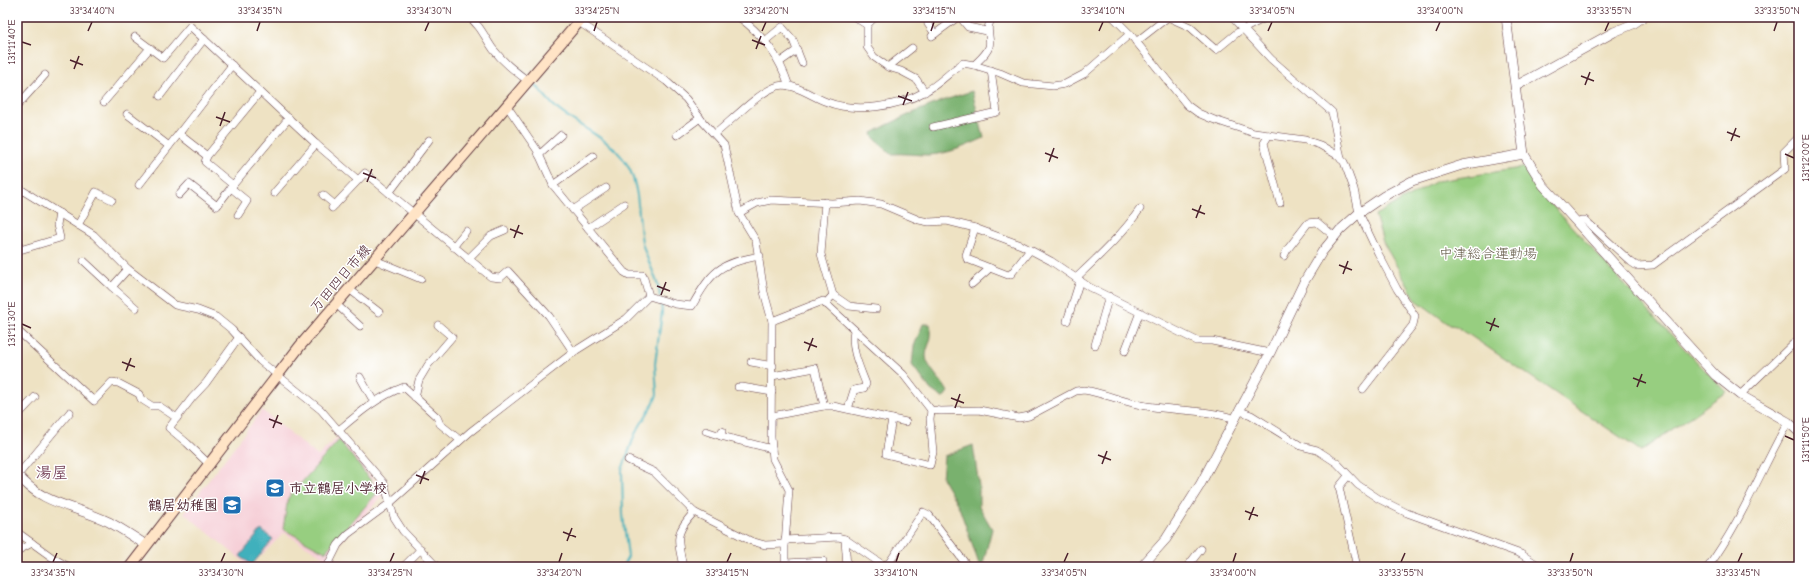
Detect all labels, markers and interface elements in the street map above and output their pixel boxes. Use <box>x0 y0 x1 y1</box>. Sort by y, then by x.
text: 33°34'40"N <box>70 5 114 17</box>
text: 33°34'35"N <box>238 5 282 17</box>
text: 33°34'30"N <box>407 5 451 17</box>
text: 33°34'25"N <box>575 5 619 17</box>
text: 33°34'20"N <box>743 5 789 17</box>
text: 33°34'15"N <box>912 5 956 17</box>
text: 33°34'10"N <box>1081 5 1125 17</box>
text: 33°34'05"N <box>1249 5 1295 17</box>
text: 33°34'00"N <box>1417 5 1463 17</box>
text: 33°33'55"N <box>1587 5 1631 17</box>
text: 33°33'50"N <box>1754 5 1800 17</box>
text: 131°11'40"E <box>6 19 18 65</box>
text: 131°12'00"E <box>1800 134 1812 182</box>
street label: 万田四日市線 <box>306 241 374 316</box>
park label: 中津総合運動場 <box>1439 245 1537 262</box>
text: 131°11'30"E <box>6 301 18 347</box>
text: 131°11'50"E <box>1800 417 1812 463</box>
district label: 湯屋 <box>36 464 68 482</box>
school or university icon: 市立鶴居小学校 <box>264 477 286 499</box>
place label: 市立鶴居小学校 <box>289 480 387 497</box>
school or university icon: 鶴居幼稚園 <box>221 494 243 516</box>
place label: 鶴居幼稚園 <box>148 497 218 514</box>
text: 33°34'35"N <box>31 567 75 579</box>
text: 33°34'30"N <box>199 567 243 579</box>
text: 33°34'25"N <box>368 567 412 579</box>
text: 33°34'20"N <box>536 567 582 579</box>
text: 33°34'15"N <box>705 567 749 579</box>
text: 33°34'10"N <box>874 567 918 579</box>
text: 33°34'05"N <box>1041 567 1087 579</box>
text: 33°34'00"N <box>1210 567 1256 579</box>
text: 33°33'55"N <box>1379 567 1423 579</box>
text: 33°33'50"N <box>1547 567 1593 579</box>
text: 33°33'45"N <box>1716 567 1760 579</box>

